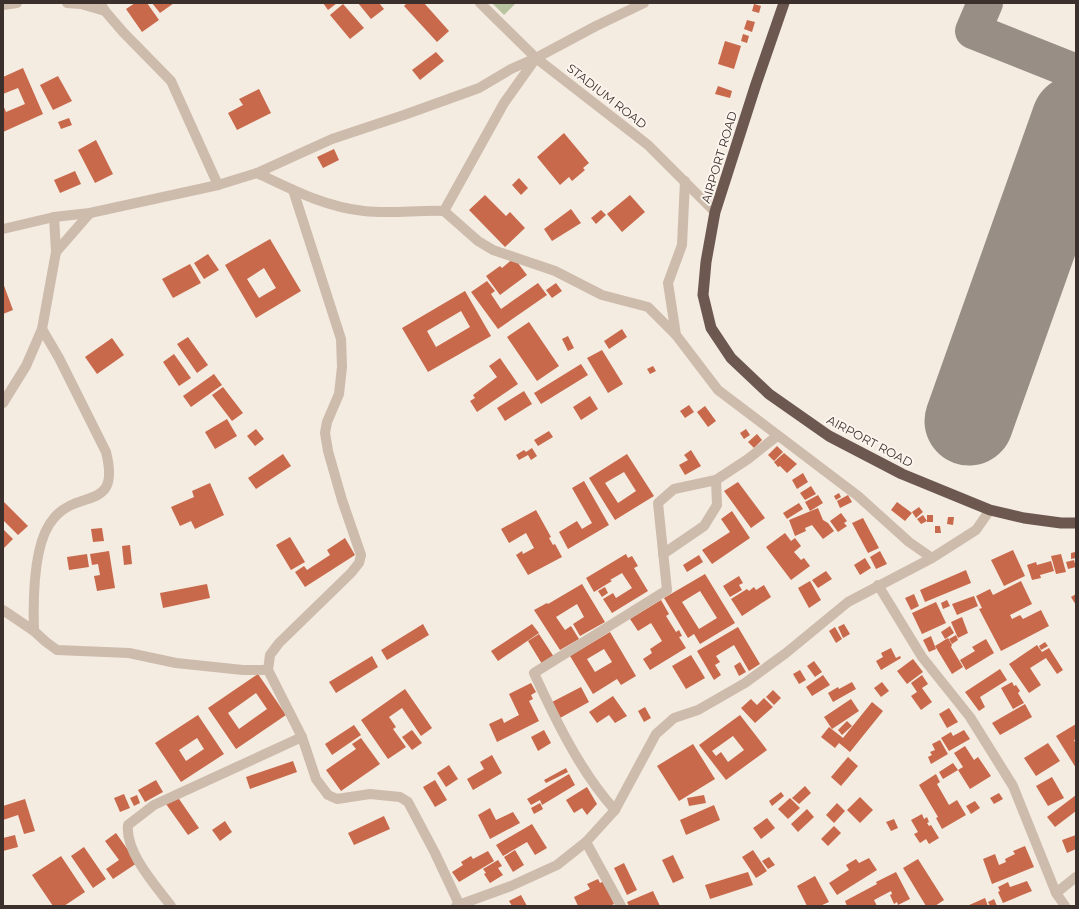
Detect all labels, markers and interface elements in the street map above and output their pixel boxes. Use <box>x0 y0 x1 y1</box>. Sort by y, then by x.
street label: STADIUM ROAD <box>564 60 650 132</box>
street label: AIRPORT ROAD <box>698 109 740 205</box>
street label: AIRPORT ROAD <box>824 412 916 470</box>

